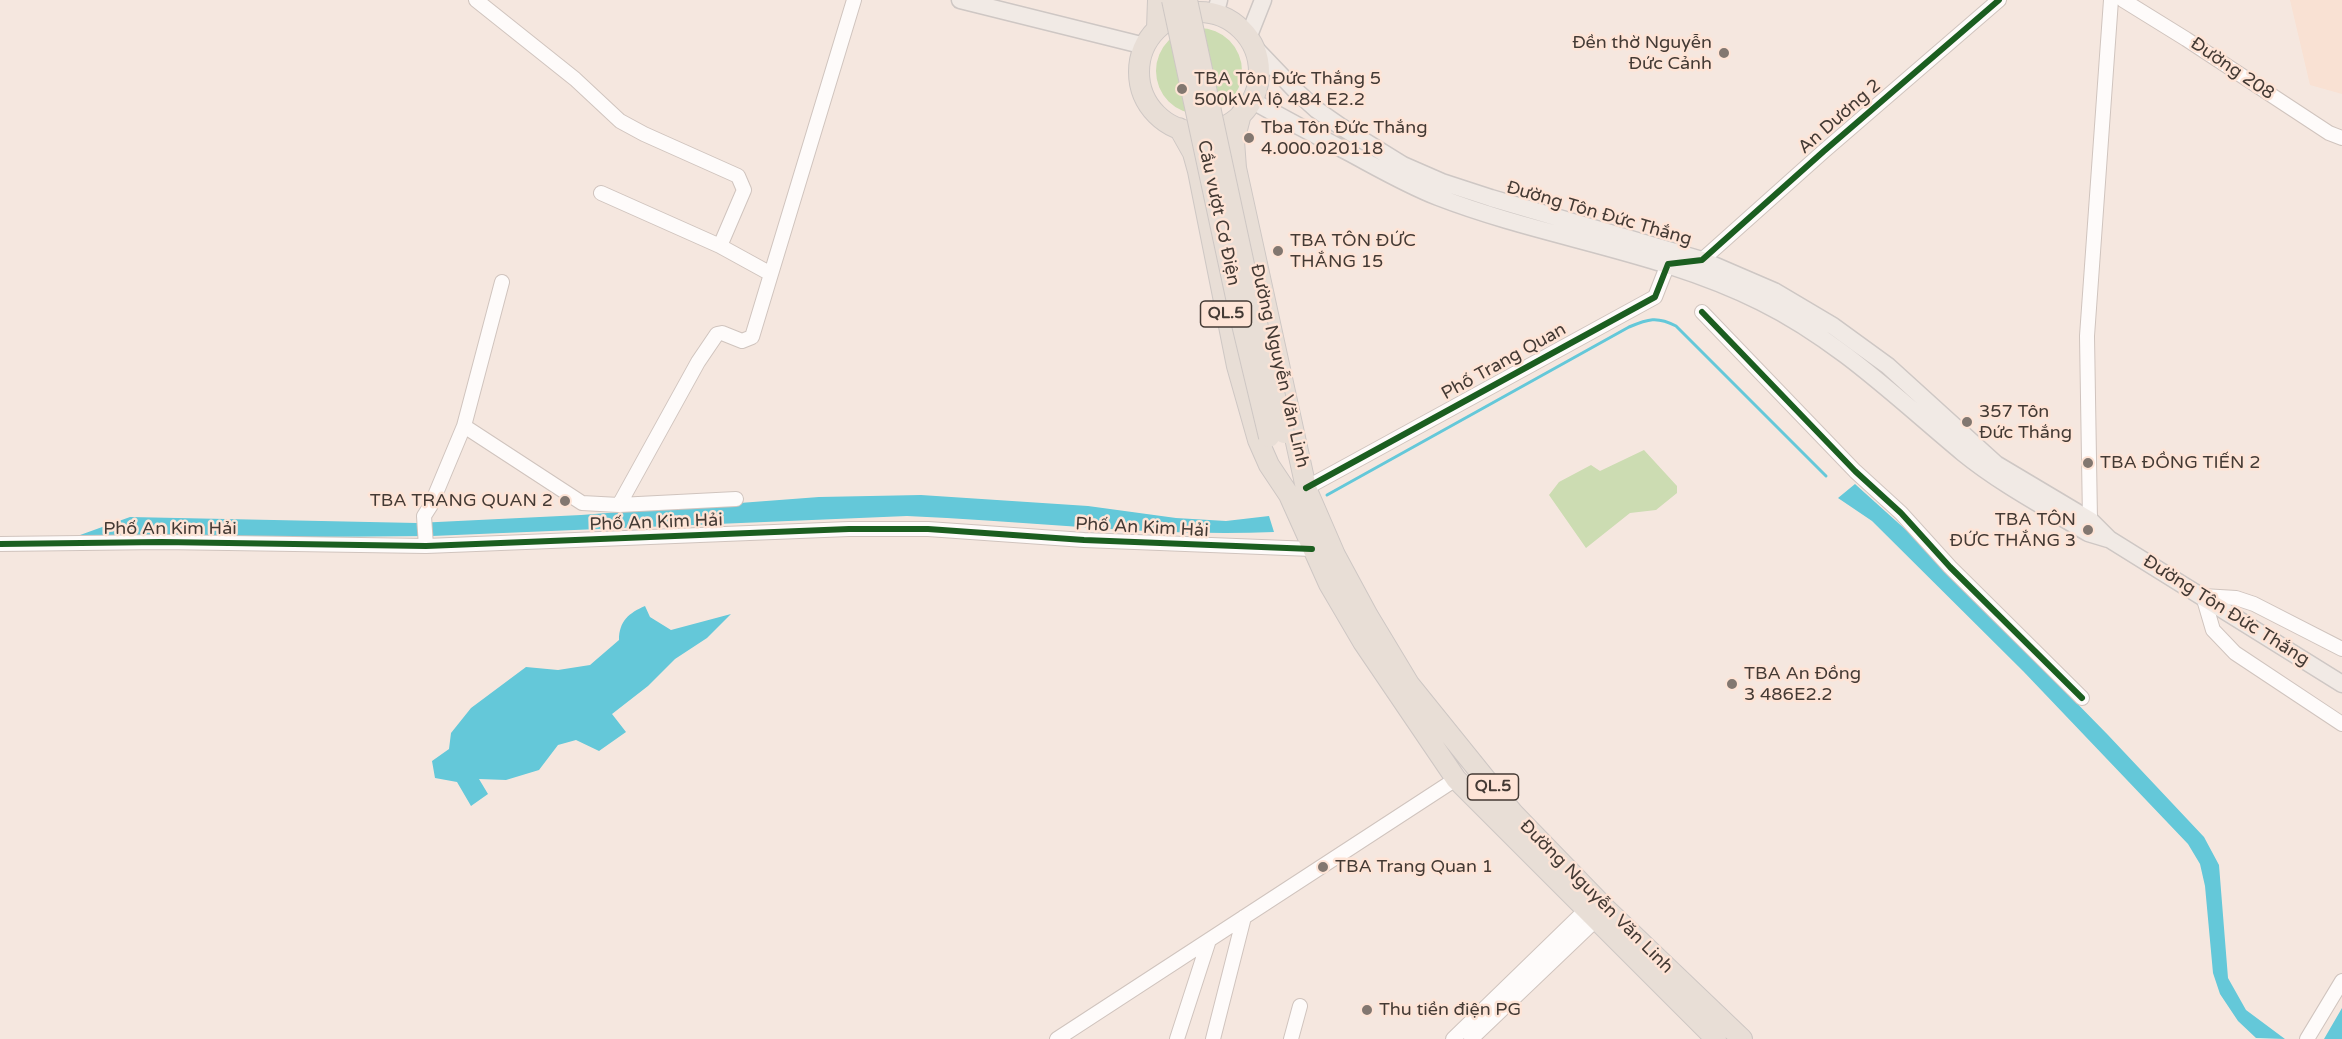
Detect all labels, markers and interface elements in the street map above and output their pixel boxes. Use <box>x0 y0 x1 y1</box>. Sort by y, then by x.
place label: Đền thờ Nguyễn Đức Cảnh <box>1572 32 1712 74</box>
street label: Đường 208 <box>2186 33 2278 105</box>
marker: Đền thờ Nguyễn Đức Cảnh <box>1717 46 1731 60</box>
place label: TBA Tôn Đức Thắng 5 500kVA lộ 484 E2.2 <box>1194 68 1381 110</box>
street label: An Dương 2 <box>1794 75 1886 159</box>
marker: TBA Tôn Đức Thắng 5 500kVA lộ 484 E2.2 <box>1175 82 1189 96</box>
place label: Tba Tôn Đức Thắng 4.000.020118 <box>1261 117 1428 160</box>
marker: Tba Tôn Đức Thắng 4.000.020118 <box>1242 131 1256 145</box>
street label: Cầu vượt Cơ Điện <box>1192 138 1244 288</box>
street label: Đường Tôn Đức Thắng <box>1504 177 1694 251</box>
place label: TBA TÔN ĐỨC THẮNG 15 <box>1290 230 1416 272</box>
marker: TBA TÔN ĐỨC THẮNG 15 <box>1271 244 1285 258</box>
street label: Đường Nguyễn Văn Linh <box>1245 262 1313 470</box>
road number: QL.5 <box>1200 301 1252 327</box>
street label: Phố Trang Quan <box>1438 319 1570 405</box>
place label: 357 Tôn Đức Thắng <box>1979 401 2072 444</box>
marker: 357 Tôn Đức Thắng <box>1960 415 1974 429</box>
place label: TBA ĐỒNG TIẾN 2 <box>2100 452 2261 474</box>
marker: TBA ĐỒNG TIẾN 2 <box>2081 456 2095 470</box>
place label: TBA TRANG QUAN 2 <box>370 490 553 512</box>
marker: TBA TRANG QUAN 2 <box>558 494 572 508</box>
place label: TBA TÔN ĐỨC THẮNG 3 <box>1949 509 2076 552</box>
street label: Phố An Kim Hải <box>589 510 723 536</box>
street label: Phố An Kim Hải <box>1075 514 1209 542</box>
street label: Phố An Kim Hải <box>103 518 237 540</box>
marker: TBA TÔN ĐỨC THẮNG 3 <box>2081 523 2095 537</box>
street label: Đường Tôn Đức Thắng <box>2139 551 2313 671</box>
place label: TBA An Đồng 3 486E2.2 <box>1744 663 1861 706</box>
marker: TBA An Đồng 3 486E2.2 <box>1725 677 1739 691</box>
road number: QL.5 <box>1468 774 1518 800</box>
street label: Đường Nguyễn Văn Linh <box>1515 816 1677 978</box>
place label: TBA Trang Quan 1 <box>1335 856 1493 878</box>
marker: TBA Trang Quan 1 <box>1316 860 1330 874</box>
place label: Thu tiền điện PG <box>1379 999 1521 1021</box>
marker: Thu tiền điện PG <box>1360 1003 1374 1017</box>

